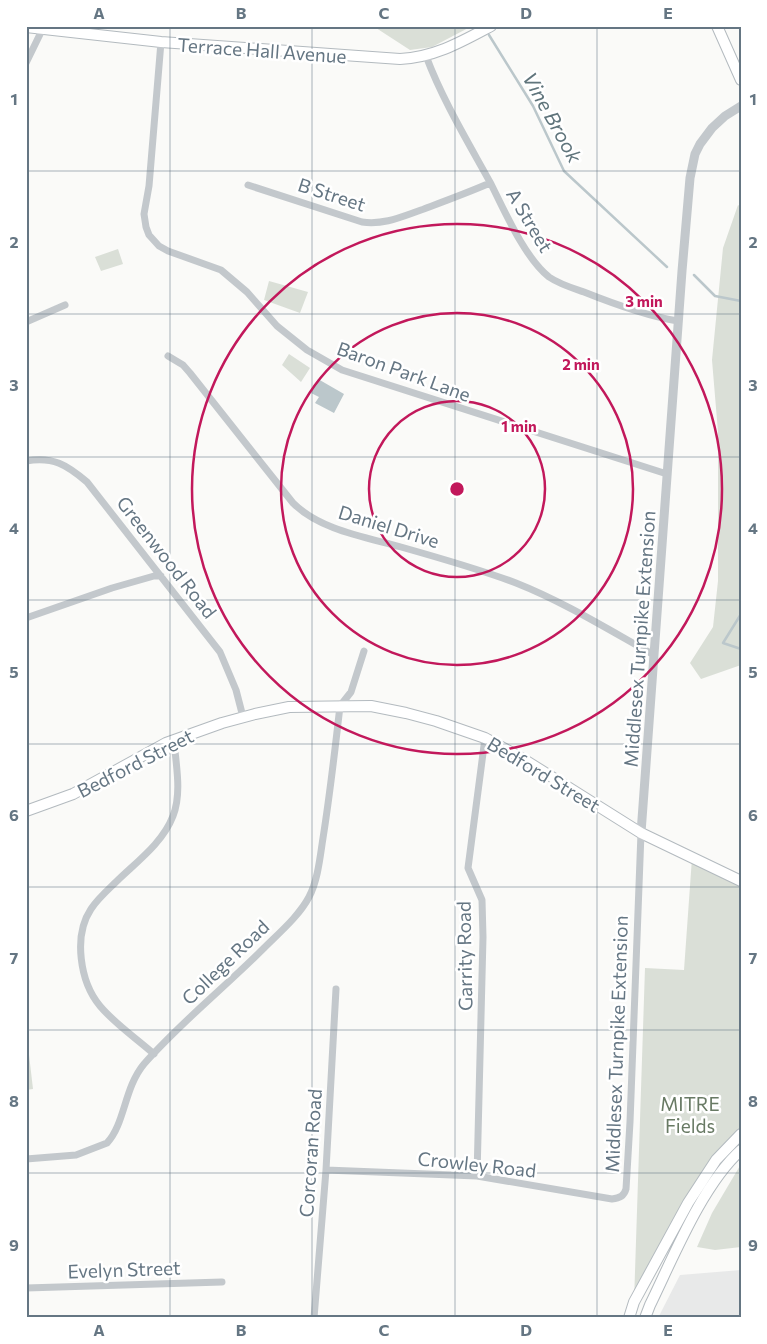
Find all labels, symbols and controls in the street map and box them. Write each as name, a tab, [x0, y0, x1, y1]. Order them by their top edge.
text: A	[93, 3, 105, 22]
text: B	[236, 3, 247, 22]
text: C	[379, 3, 390, 22]
text: D	[520, 3, 532, 22]
text: E	[663, 3, 673, 22]
street label: Terrace Hall Avenue	[177, 33, 347, 67]
water label: Vine Brook	[518, 67, 588, 168]
text: 1	[10, 89, 18, 108]
text: 1	[749, 89, 757, 108]
street label: B Street	[295, 172, 369, 216]
street label: A Street	[502, 184, 558, 256]
text: 2	[9, 232, 19, 251]
text: 2	[748, 232, 758, 251]
text: 3 min	[625, 292, 663, 310]
street label: Baron Park Lane	[334, 336, 474, 406]
text: 2 min	[562, 355, 600, 373]
text: 3	[9, 375, 19, 394]
text: 3	[748, 375, 758, 394]
text: 1 min	[501, 417, 537, 435]
centre of rings	[448, 480, 466, 498]
street label: Greenwood Road	[112, 491, 222, 623]
street label: Daniel Drive	[336, 500, 442, 552]
street label: Middlesex Turnpike Extension	[619, 510, 659, 768]
text: 4	[9, 518, 19, 537]
text: 4	[748, 518, 758, 537]
text: 5	[9, 662, 19, 681]
text: 5	[748, 662, 758, 681]
street label: Bedford Street	[73, 724, 197, 802]
street label: Bedford Street	[484, 731, 605, 817]
text: 6	[9, 805, 19, 824]
text: 6	[748, 805, 758, 824]
street label: Garrity Road	[452, 901, 476, 1011]
street label: College Road	[177, 915, 273, 1009]
street label: Middlesex Turnpike Extension	[600, 915, 632, 1173]
text: 7	[10, 948, 19, 967]
text: 7	[749, 948, 758, 967]
street label: Corcoran Road	[294, 1088, 326, 1218]
text: 8	[9, 1091, 19, 1110]
text: 8	[748, 1091, 758, 1110]
park label: MITRE Fields	[660, 1092, 720, 1137]
street label: Crowley Road	[417, 1146, 537, 1182]
text: 9	[9, 1235, 19, 1254]
text: 9	[748, 1235, 758, 1254]
street label: Evelyn Street	[67, 1256, 181, 1282]
text: A	[93, 1320, 105, 1339]
text: B	[236, 1320, 247, 1339]
text: C	[379, 1320, 390, 1339]
text: D	[520, 1320, 532, 1339]
text: E	[663, 1320, 673, 1339]

